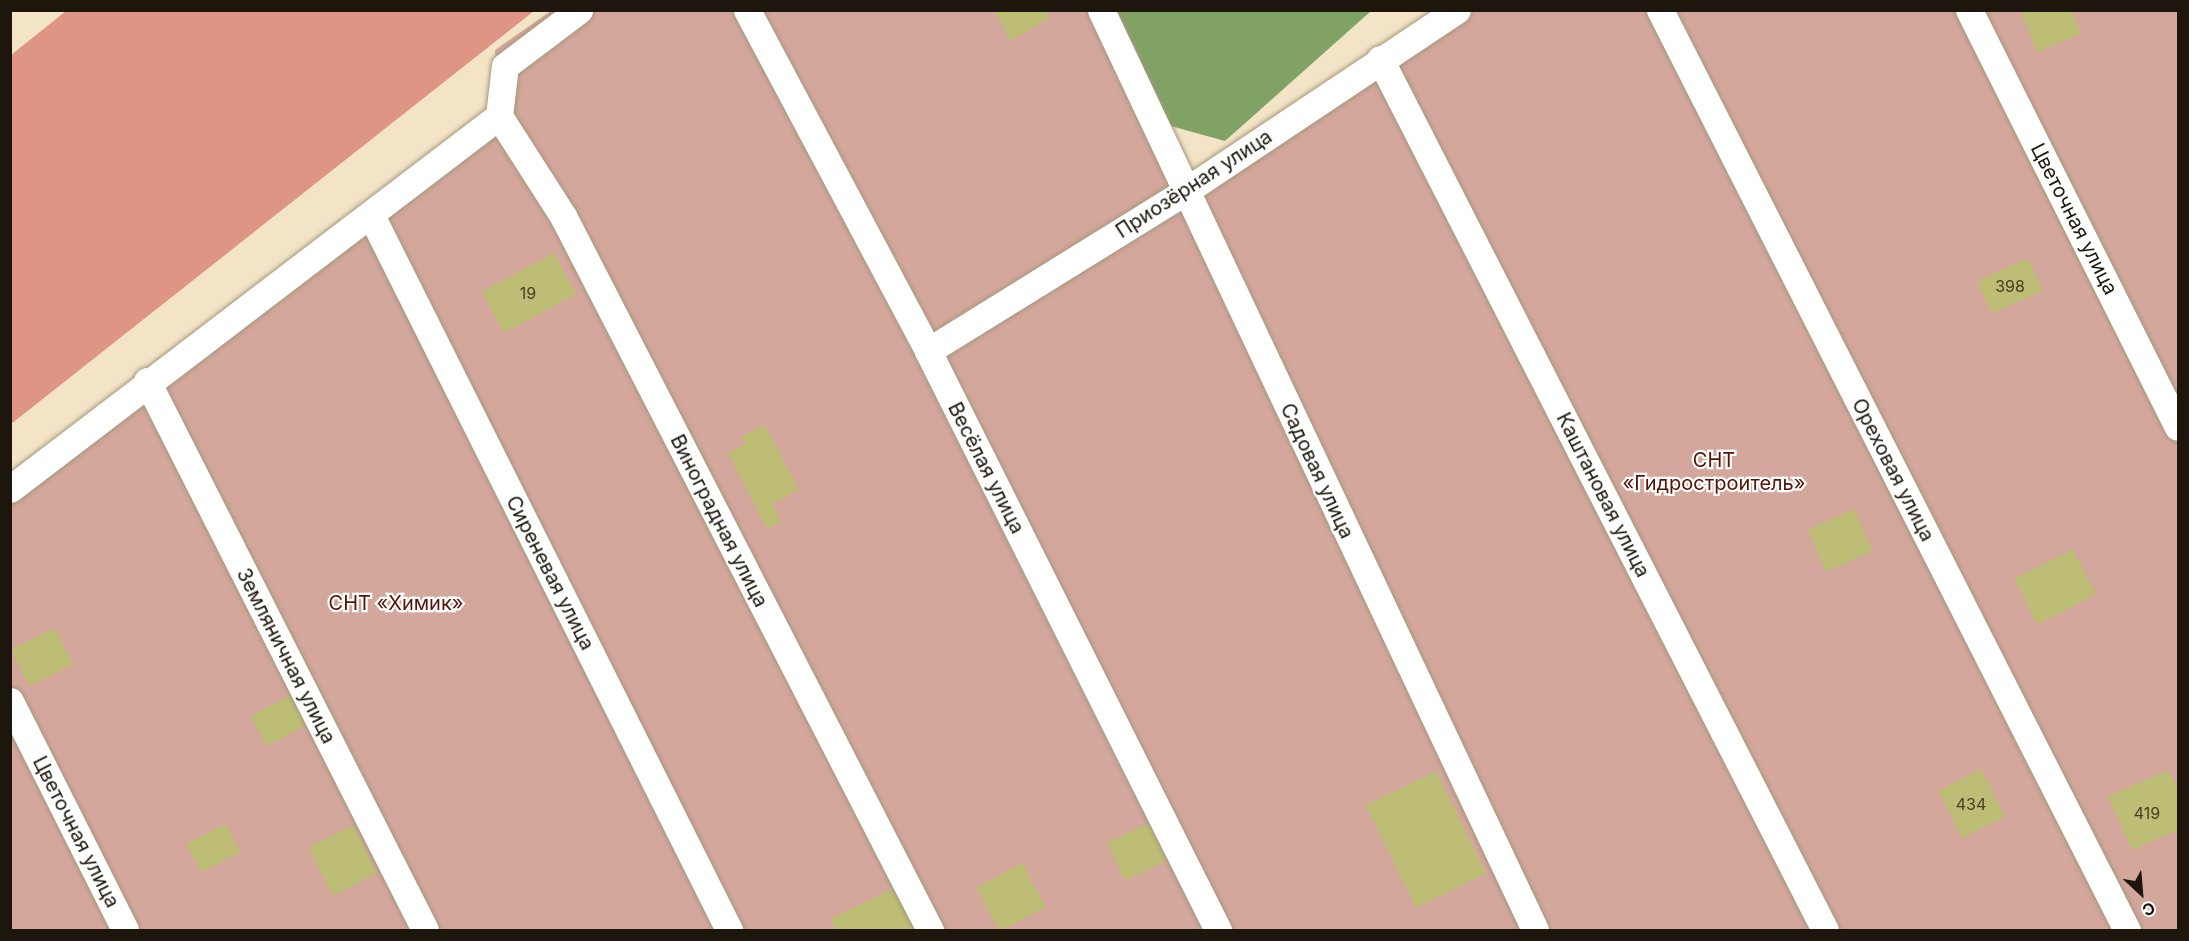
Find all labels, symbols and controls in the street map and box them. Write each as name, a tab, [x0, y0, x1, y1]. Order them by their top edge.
street label: Приозёрная улица	[1111, 125, 1277, 243]
street label: Цветочная улица	[2025, 139, 2123, 299]
house number: 398	[1995, 276, 2025, 296]
house number: 19	[520, 283, 536, 303]
street label: Ореховая улица	[1847, 394, 1939, 546]
street label: Весёлая улица	[943, 398, 1029, 538]
street label: Садовая улица	[1275, 400, 1359, 542]
street label: Каштановая улица	[1551, 409, 1655, 581]
street label: Виноградная улица	[665, 431, 773, 611]
park label: СНТ «Гидростроитель»	[1623, 448, 1805, 495]
street label: Сиреневая улица	[501, 492, 599, 654]
street label: Земляничная улица	[231, 564, 341, 748]
park label: СНТ «Химик»	[329, 591, 463, 615]
street label: Цветочная улица	[27, 752, 125, 912]
house number: 434	[1956, 794, 1986, 814]
house number: 419	[2134, 803, 2160, 823]
north arrow	[2111, 863, 2171, 923]
text: С	[2139, 898, 2159, 921]

